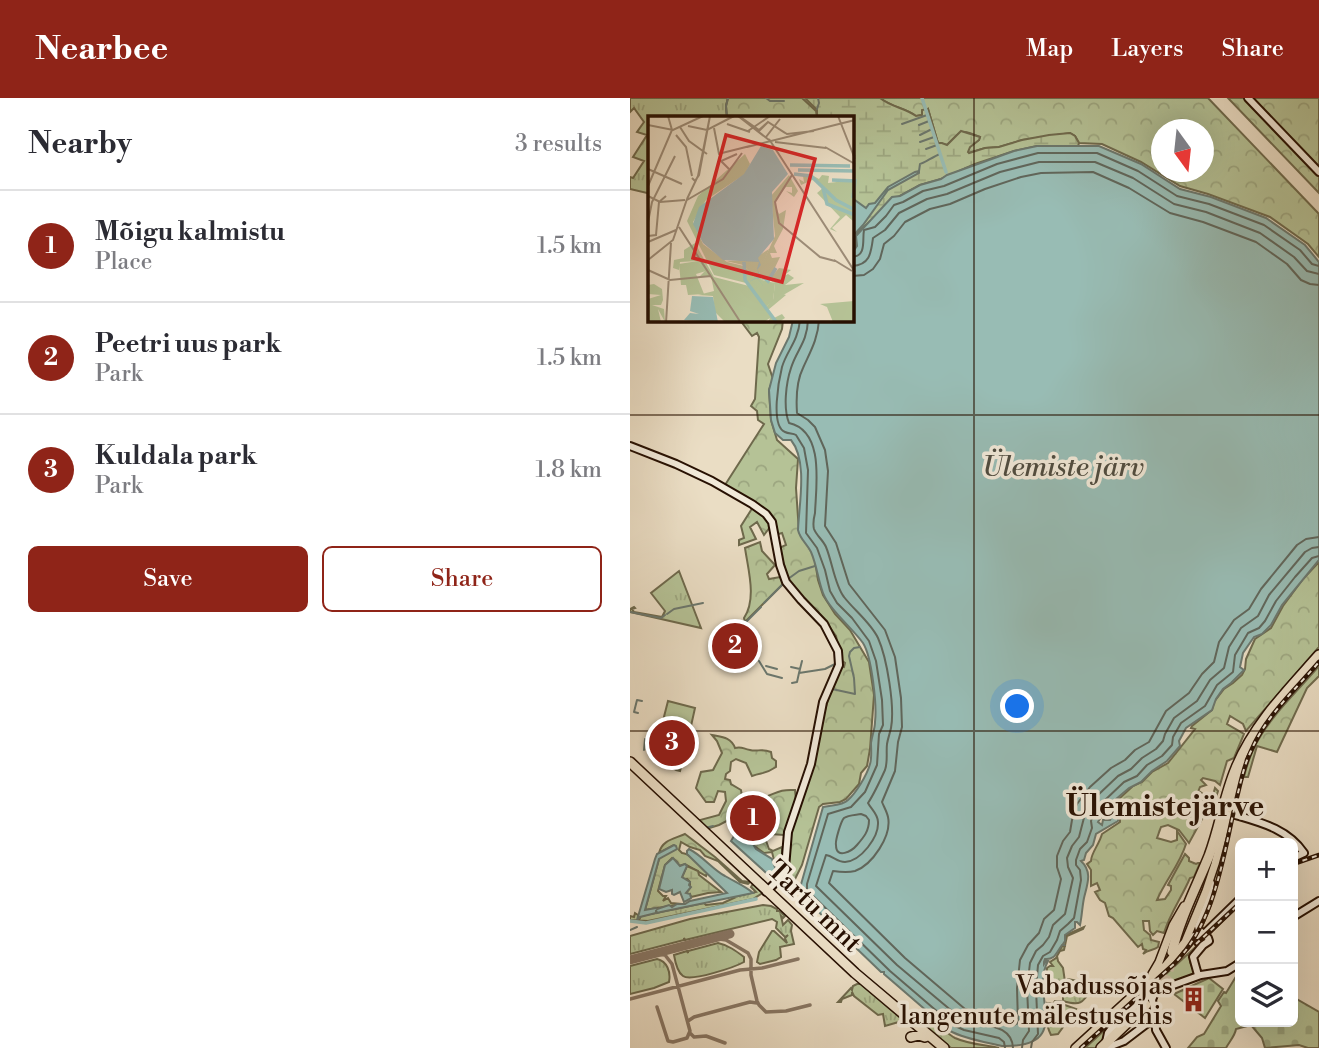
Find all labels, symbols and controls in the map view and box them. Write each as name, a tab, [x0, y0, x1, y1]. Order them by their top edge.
text: Nearbee	[35, 29, 168, 70]
text: Map	[1026, 34, 1073, 64]
text: Layers	[1111, 34, 1183, 64]
text: Share	[1221, 34, 1284, 64]
inset map	[648, 116, 854, 322]
north arrow	[1151, 119, 1214, 182]
text: Nearby	[28, 125, 132, 163]
text: 3 results	[515, 130, 602, 158]
text: Mõigu kalmistu	[95, 216, 285, 248]
text: 1	[45, 232, 57, 260]
text: 1.5 km	[537, 232, 602, 260]
text: Place	[95, 248, 152, 276]
text: Peetri uus park	[95, 328, 281, 360]
text: 2	[44, 344, 58, 372]
text: 1.5 km	[537, 344, 602, 372]
text: Park	[95, 360, 143, 388]
text: Kuldala park	[95, 440, 257, 472]
water label: Ülemiste järv	[982, 448, 1144, 485]
text: 3	[44, 456, 58, 484]
text: 1.8 km	[536, 456, 602, 484]
text: Park	[95, 472, 143, 500]
button: Save	[28, 546, 308, 612]
button: Share	[322, 546, 602, 612]
pin: 2	[712, 620, 758, 672]
your location	[1000, 689, 1034, 723]
pin: 3	[649, 717, 695, 769]
district label: Ülemistejärve	[1066, 786, 1264, 826]
pin: 1	[730, 792, 776, 844]
map controls	[1235, 838, 1298, 1027]
button: +	[1235, 838, 1298, 901]
street label: Tartu mnt	[760, 854, 868, 959]
button: −	[1235, 901, 1298, 964]
button: layers	[1235, 964, 1298, 1027]
place label: Vabadussõjas langenute mälestusehis	[900, 970, 1173, 1032]
building icon: Vabadussõjas langenute mälestusehis	[1179, 986, 1207, 1014]

